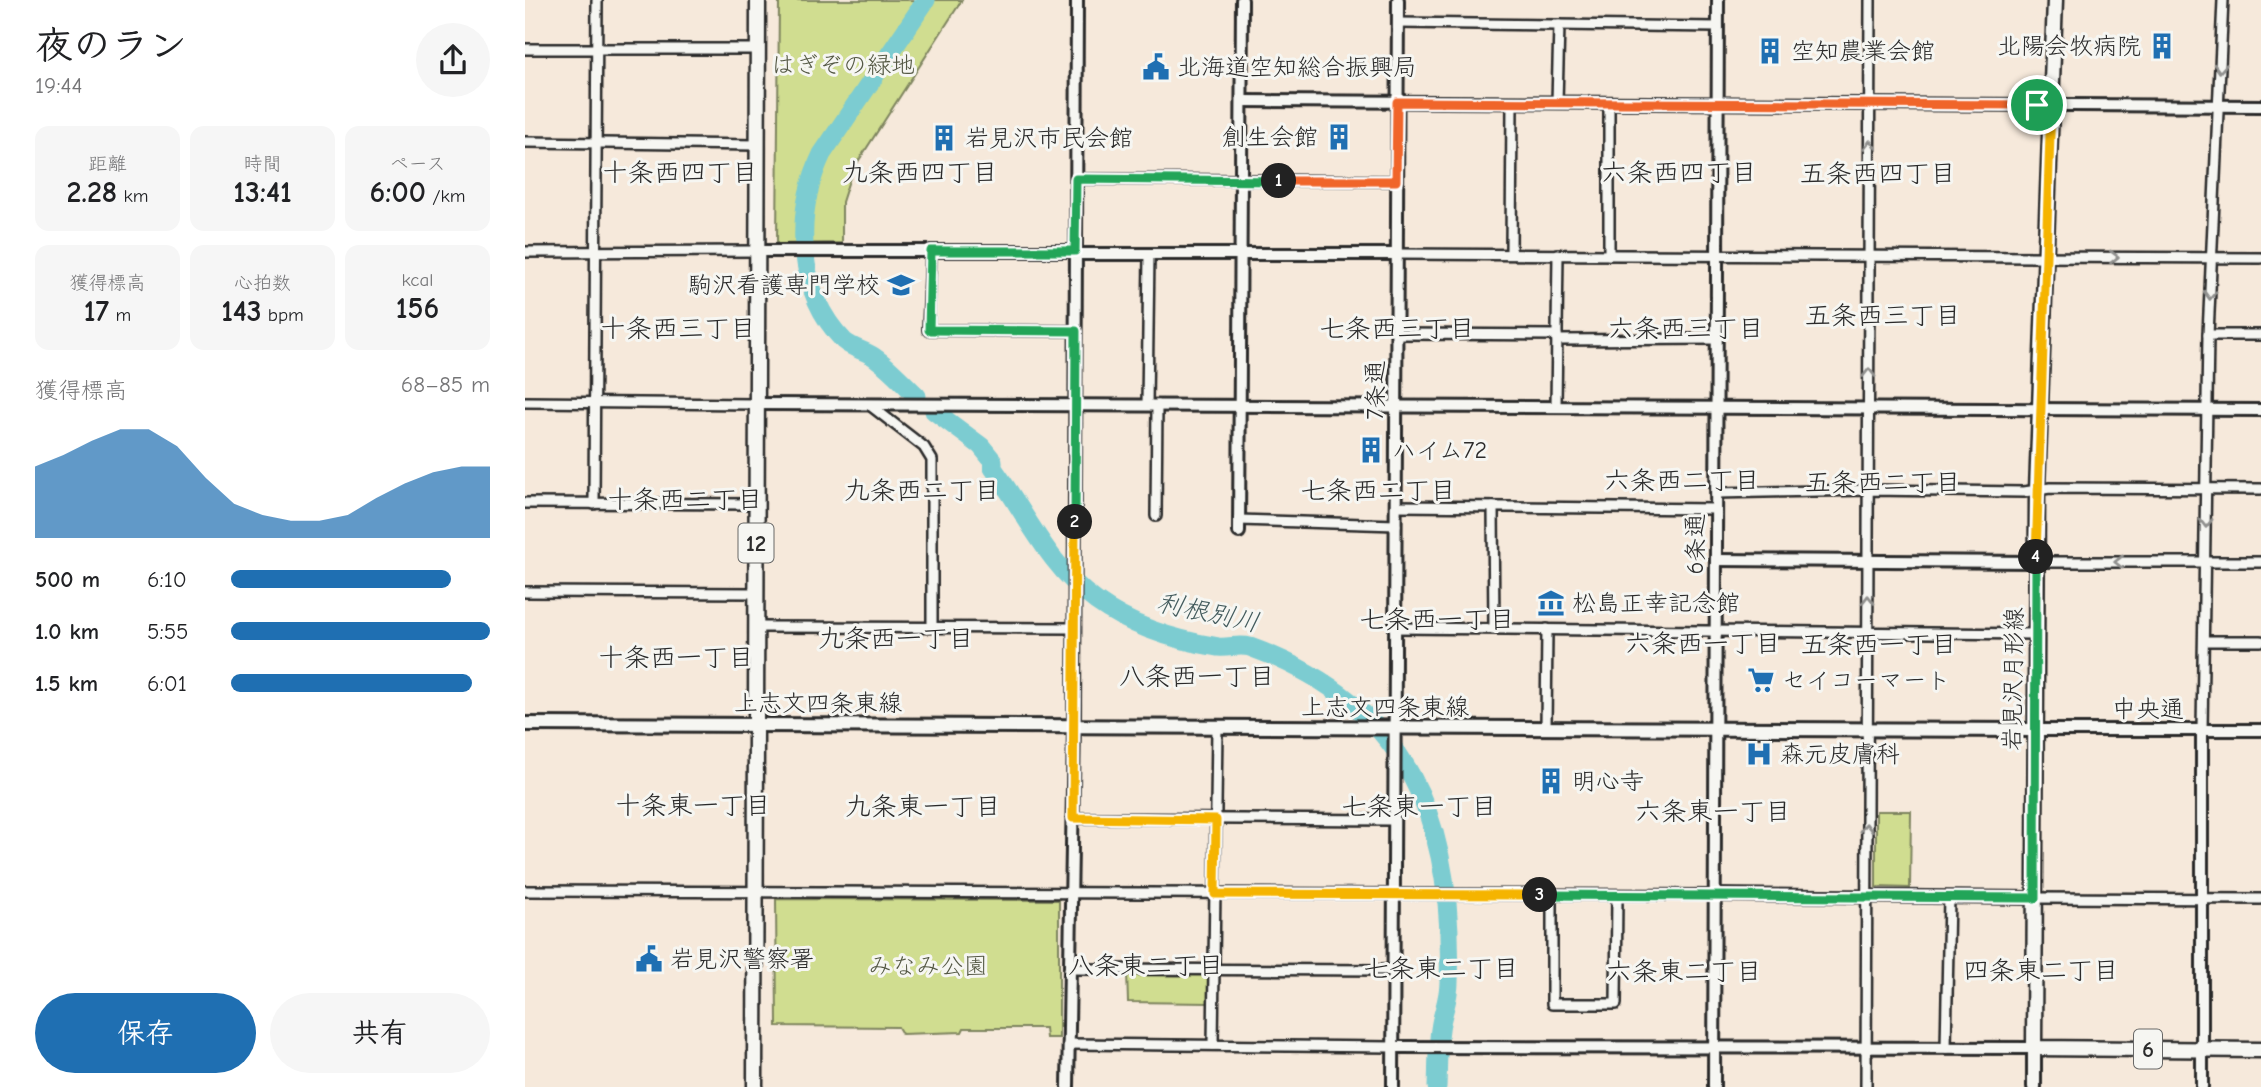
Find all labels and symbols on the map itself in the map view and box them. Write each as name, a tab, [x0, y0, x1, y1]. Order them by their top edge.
building icon: 北陽会牧病院	[2147, 31, 2177, 61]
place label: 北陽会牧病院	[1997, 32, 2141, 60]
building icon: 空知農業会館	[1755, 36, 1785, 66]
place label: 空知農業会館	[1791, 37, 1935, 65]
park label: はぎぞの緑地	[771, 51, 915, 79]
public building icon: 北海道空知総合振興局	[1141, 52, 1171, 82]
place label: 北海道空知総合振興局	[1177, 53, 1417, 81]
one-way arrow	[2212, 63, 2227, 74]
pin	[2007, 75, 2067, 135]
building icon: 創生会館	[1324, 122, 1354, 152]
building icon: 岩見沢市民会館	[929, 123, 959, 153]
place label: 創生会館	[1222, 123, 1318, 151]
place label: 岩見沢市民会館	[965, 124, 1133, 152]
one-way arrow	[1862, 140, 1878, 150]
district label: 十条西四丁目	[602, 158, 758, 188]
district label: 九条西四丁目	[842, 158, 998, 188]
district label: 六条西四丁目	[1601, 158, 1757, 188]
district label: 五条西四丁目	[1800, 159, 1956, 189]
pin: 1	[1261, 164, 1297, 198]
one-way arrow	[2109, 249, 2120, 265]
school or university icon: 駒沢看護専門学校	[886, 270, 916, 300]
place label: 駒沢看護専門学校	[688, 271, 880, 299]
one-way arrow	[2202, 290, 2217, 301]
district label: 五条西三丁目	[1805, 301, 1961, 331]
district label: 十条西三丁目	[600, 314, 756, 344]
district label: 七条西三丁目	[1319, 314, 1475, 344]
district label: 六条西三丁目	[1608, 314, 1764, 344]
street label: 7条通	[1361, 360, 1389, 420]
one-way arrow	[1861, 367, 1877, 378]
building icon: ハイム72	[1356, 435, 1386, 465]
place label: ハイム72	[1392, 436, 1487, 464]
district label: 六条西二丁目	[1604, 466, 1760, 496]
district label: 五条西二丁目	[1805, 468, 1961, 498]
district label: 九条西二丁目	[844, 476, 1000, 506]
district label: 七条西二丁目	[1300, 476, 1456, 506]
district label: 十条西二丁目	[607, 485, 763, 515]
pin: 2	[1057, 504, 1093, 540]
street label: 6条通	[1681, 513, 1709, 575]
one-way arrow	[2198, 518, 2214, 529]
road number: 12	[739, 524, 773, 562]
pin: 4	[2019, 540, 2053, 574]
one-way arrow	[2114, 554, 2124, 570]
water label: 利根別川	[1154, 588, 1262, 638]
museum icon: 松島正幸記念館	[1536, 588, 1566, 618]
place label: 松島正幸記念館	[1572, 589, 1740, 617]
one-way arrow	[1860, 594, 1876, 605]
district label: 七条西一丁目	[1359, 605, 1515, 635]
street label: 岩見沢月形線	[1998, 607, 2028, 751]
district label: 九条西一丁目	[818, 624, 974, 654]
district label: 六条西一丁目	[1625, 629, 1781, 659]
district label: 五条西一丁目	[1801, 630, 1957, 660]
district label: 十条西一丁目	[598, 643, 754, 673]
district label: 八条西一丁目	[1119, 662, 1275, 692]
supermarket icon: セイコーマート	[1746, 665, 1776, 695]
place label: セイコーマート	[1782, 666, 1950, 694]
street label: 上志文四条東線	[734, 689, 902, 717]
street label: 上志文四条東線	[1301, 693, 1469, 721]
street label: 中央通	[2112, 695, 2184, 723]
hospital icon: 森元皮膚科	[1744, 739, 1774, 769]
place label: 森元皮膚科	[1780, 740, 1900, 768]
building icon: 明心寺	[1536, 766, 1566, 796]
place label: 明心寺	[1572, 767, 1644, 795]
district label: 十条東一丁目	[615, 791, 771, 821]
district label: 九条東一丁目	[845, 792, 1001, 822]
district label: 七条東一丁目	[1341, 792, 1497, 822]
district label: 六条東一丁目	[1635, 797, 1791, 827]
one-way arrow	[1858, 822, 1874, 832]
pin: 3	[1523, 878, 1557, 912]
public building icon: 岩見沢警察署	[634, 944, 664, 974]
place label: 岩見沢警察署	[670, 945, 814, 973]
district label: 八条東二丁目	[1068, 951, 1224, 981]
park label: みなみ公園	[868, 952, 988, 980]
district label: 七条東二丁目	[1363, 954, 1519, 984]
district label: 四条東二丁目	[1963, 956, 2119, 986]
district label: 六条東二丁目	[1606, 957, 1762, 987]
road number: 6	[2134, 1030, 2162, 1068]

